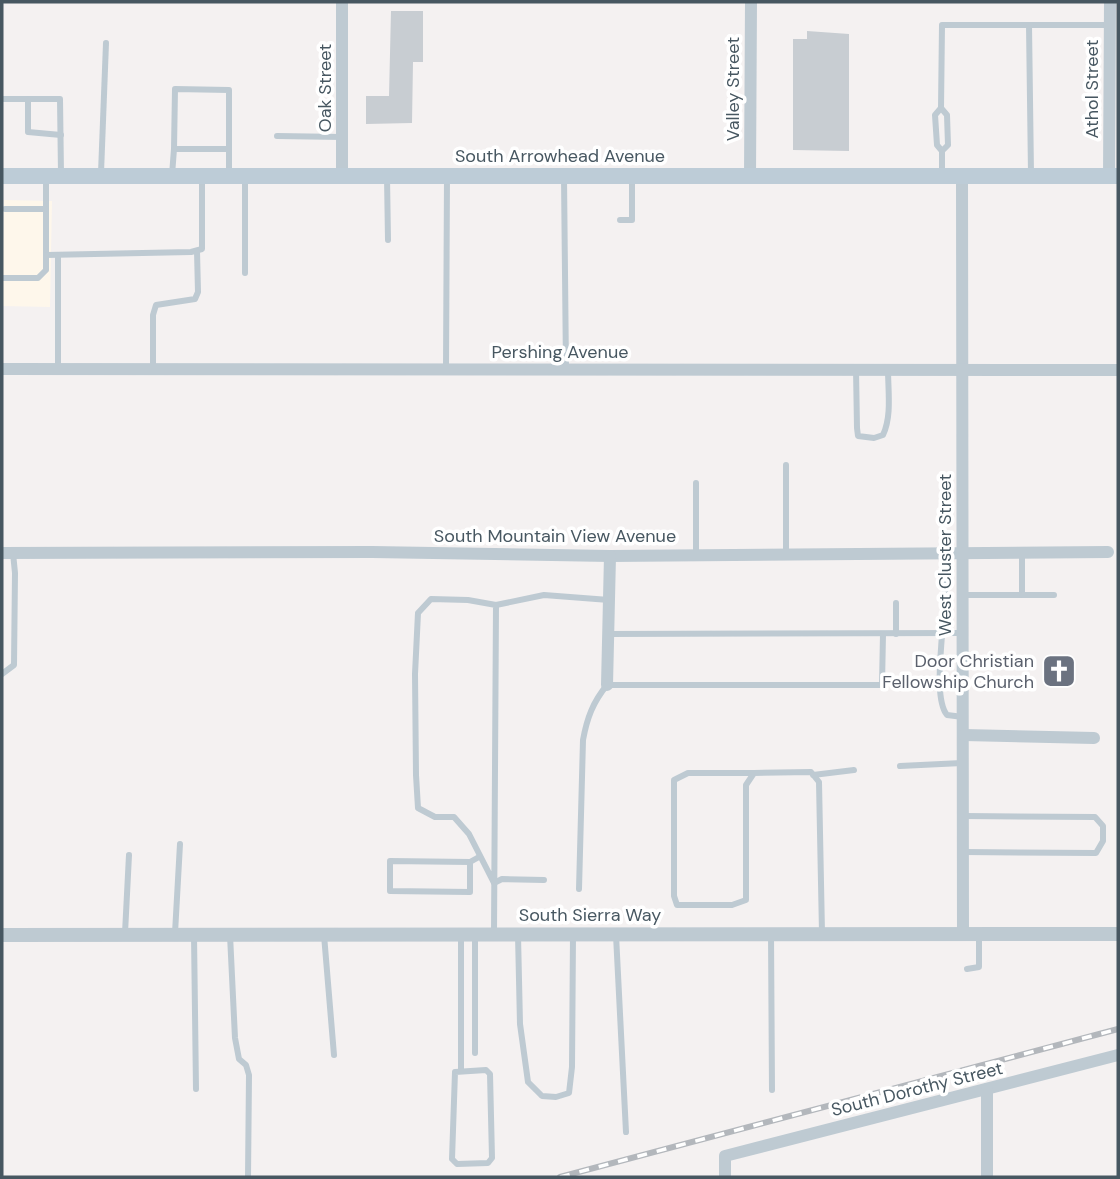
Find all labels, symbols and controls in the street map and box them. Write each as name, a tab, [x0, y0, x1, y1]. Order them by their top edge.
street label: Valley Street	[721, 37, 745, 141]
street label: Athol Street	[1080, 39, 1104, 139]
street label: Oak Street	[313, 44, 337, 132]
street label: South Arrowhead Avenue	[455, 144, 665, 168]
street label: Pershing Avenue	[492, 340, 628, 364]
street label: West Cluster Street	[933, 474, 957, 636]
street label: South Mountain View Avenue	[434, 524, 676, 548]
place label: Door Christian Fellowship Church	[882, 649, 1034, 694]
church icon: Door Christian Fellowship Church	[1040, 652, 1078, 690]
street label: South Sierra Way	[519, 903, 661, 927]
street label: South Dorothy Street	[829, 1056, 1005, 1122]

